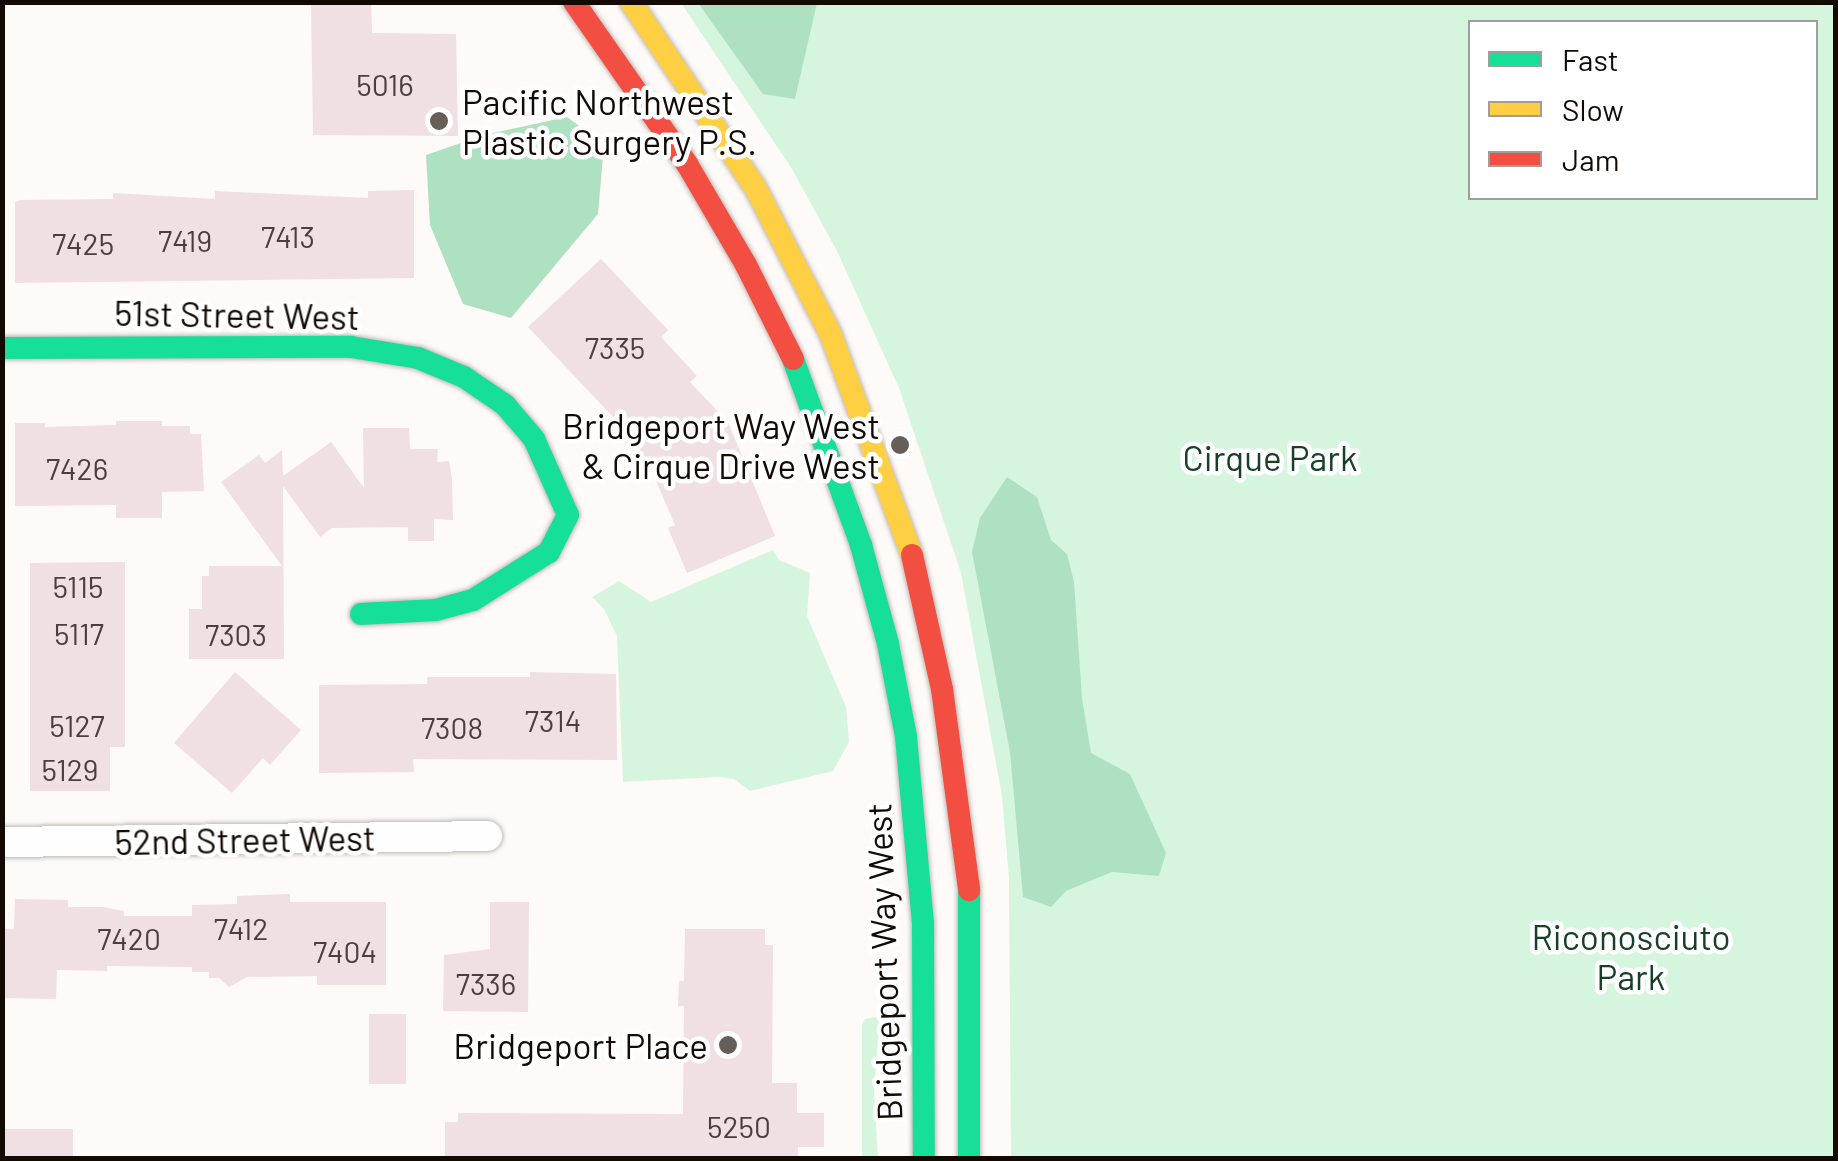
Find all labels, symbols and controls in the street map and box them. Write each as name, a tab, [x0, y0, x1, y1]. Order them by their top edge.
legend	[1468, 20, 1818, 200]
text: Fast	[1562, 41, 1619, 77]
house number: 5016	[356, 66, 414, 102]
place label: Pacific Northwest Plastic Surgery P.S.	[462, 80, 757, 162]
text: Slow	[1562, 91, 1624, 127]
marker: Pacific Northwest Plastic Surgery P.S.	[426, 108, 452, 134]
text: Jam	[1562, 141, 1619, 177]
house number: 7413	[261, 218, 315, 254]
house number: 7419	[158, 222, 212, 258]
house number: 7425	[52, 225, 114, 261]
street label: 51st Street West	[114, 291, 360, 337]
house number: 7335	[585, 329, 645, 365]
place label: Bridgeport Way West & Cirque Drive West	[562, 404, 880, 486]
marker: Bridgeport Way West & Cirque Drive West	[889, 434, 911, 456]
park label: Cirque Park	[1183, 436, 1357, 478]
house number: 7426	[46, 450, 108, 486]
house number: 5115	[52, 568, 104, 604]
house number: 5117	[54, 615, 104, 651]
house number: 7303	[205, 616, 267, 652]
house number: 7314	[525, 702, 581, 738]
house number: 5127	[49, 707, 105, 743]
house number: 7308	[421, 709, 483, 745]
house number: 5129	[42, 751, 98, 787]
street label: Bridgeport Way West	[856, 802, 910, 1122]
street label: 52nd Street West	[114, 816, 376, 862]
house number: 7412	[214, 910, 268, 946]
park label: Riconosciuto Park	[1531, 915, 1731, 997]
house number: 7420	[97, 920, 161, 956]
house number: 7404	[313, 933, 377, 969]
house number: 7336	[456, 965, 516, 1001]
place label: Bridgeport Place	[453, 1024, 708, 1066]
marker: Bridgeport Place	[717, 1034, 739, 1056]
house number: 5250	[707, 1108, 771, 1144]

